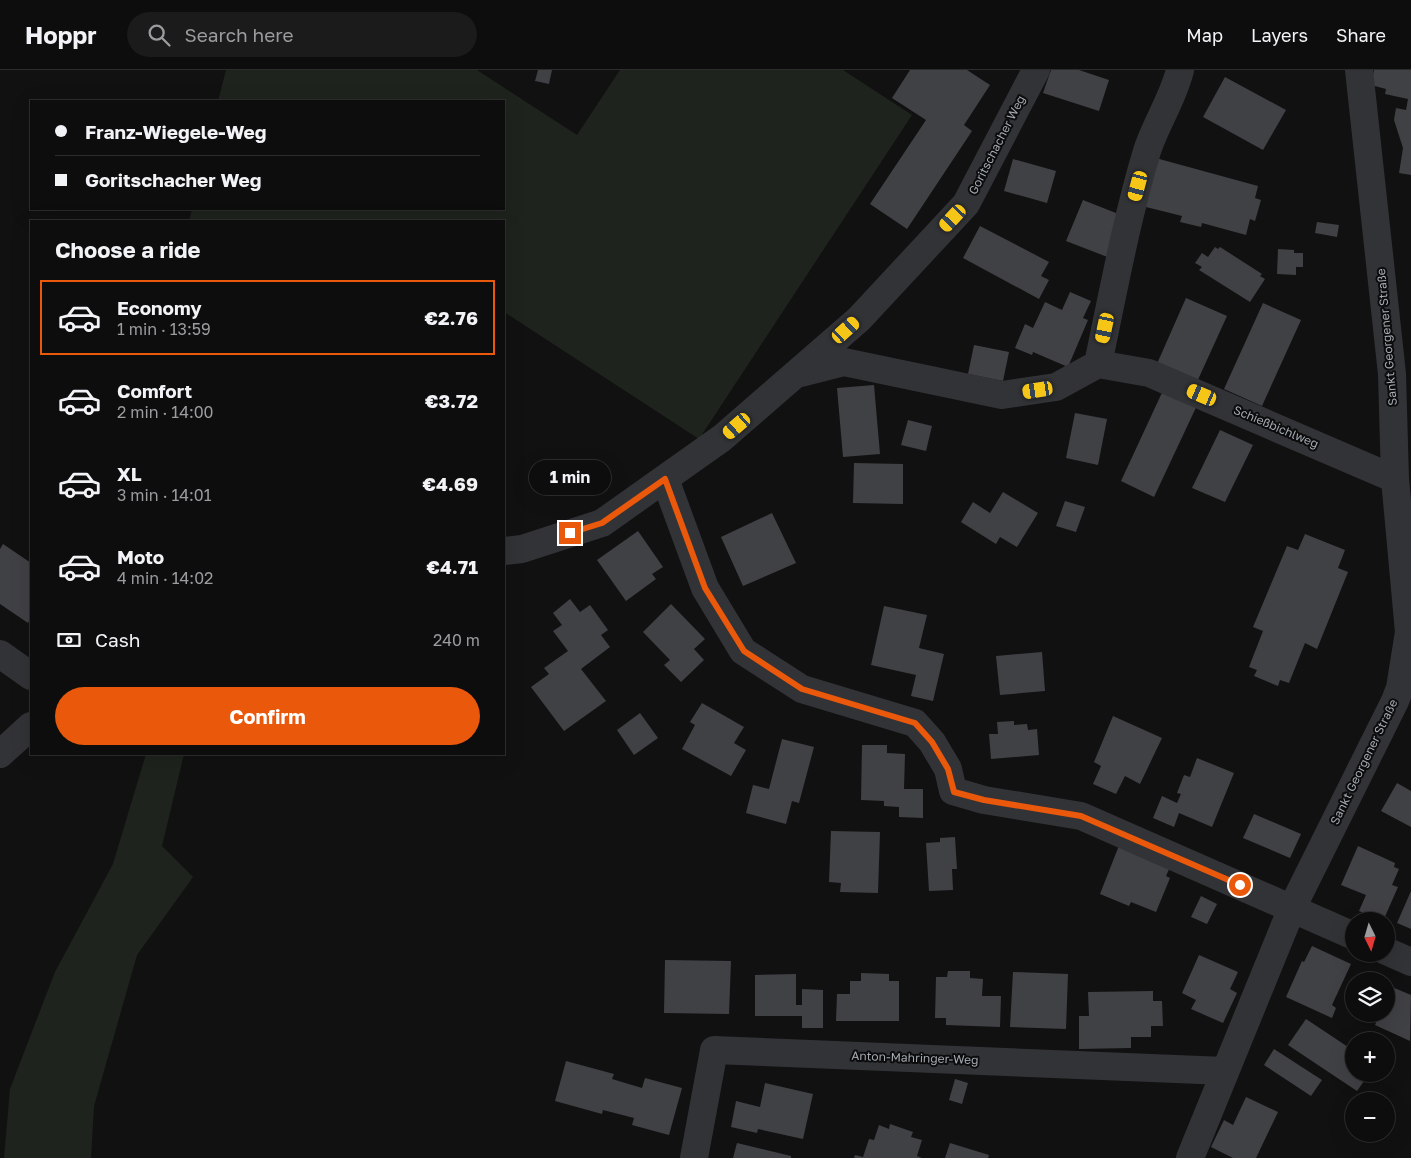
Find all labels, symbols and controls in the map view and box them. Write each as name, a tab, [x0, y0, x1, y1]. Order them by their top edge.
search box	[127, 12, 477, 57]
text: Hoppr	[25, 20, 97, 49]
icon: search	[145, 21, 173, 49]
text: Search here	[185, 23, 293, 46]
text: Map	[1186, 24, 1223, 46]
text: Layers	[1251, 24, 1308, 46]
text: Share	[1336, 24, 1386, 46]
street label: Goritschacher Weg	[965, 93, 1028, 197]
text: Franz-Wiegele-Weg	[85, 120, 267, 143]
text: Goritschacher Weg	[85, 168, 261, 191]
car	[1126, 170, 1149, 202]
car	[937, 202, 968, 234]
text: Choose a ride	[55, 236, 201, 263]
street label: Sankt Georgener Straße	[1373, 268, 1400, 406]
icon: car	[57, 295, 102, 340]
text: Economy	[117, 296, 202, 319]
text: €2.76	[425, 306, 478, 329]
car	[1094, 312, 1115, 344]
car	[829, 314, 862, 346]
text: 1 min · 13:59	[117, 319, 211, 339]
icon: car	[57, 378, 102, 423]
text: Comfort	[117, 379, 192, 402]
car	[1022, 380, 1053, 400]
car	[1185, 382, 1218, 408]
text: €3.72	[425, 389, 478, 412]
text: 2 min · 14:00	[117, 402, 214, 422]
street label: Schießbichlweg	[1231, 402, 1321, 451]
car	[720, 410, 753, 442]
callout: 1 min	[529, 460, 611, 496]
icon: car	[57, 461, 102, 506]
text: XL	[117, 462, 142, 485]
text: 1 min	[550, 467, 590, 487]
text: €4.69	[423, 472, 478, 495]
text: 3 min · 14:01	[117, 485, 211, 505]
route end	[559, 522, 581, 544]
icon: car	[57, 544, 102, 589]
text: Moto	[117, 545, 164, 568]
text: €4.71	[427, 555, 478, 578]
text: 4 min · 14:02	[117, 568, 213, 588]
icon: cash	[55, 626, 83, 654]
text: Cash	[95, 628, 140, 651]
text: 240 m	[433, 630, 480, 650]
button: Confirm	[55, 687, 480, 745]
street label: Sankt Georgener Straße	[1327, 697, 1400, 827]
route start	[1229, 874, 1251, 896]
north arrow	[1345, 912, 1395, 962]
map controls	[1345, 912, 1395, 1142]
button: layers	[1345, 972, 1395, 1022]
button: +	[1345, 1032, 1395, 1082]
street label: Anton-Mahringer-Weg	[851, 1048, 979, 1067]
button: −	[1345, 1092, 1395, 1142]

